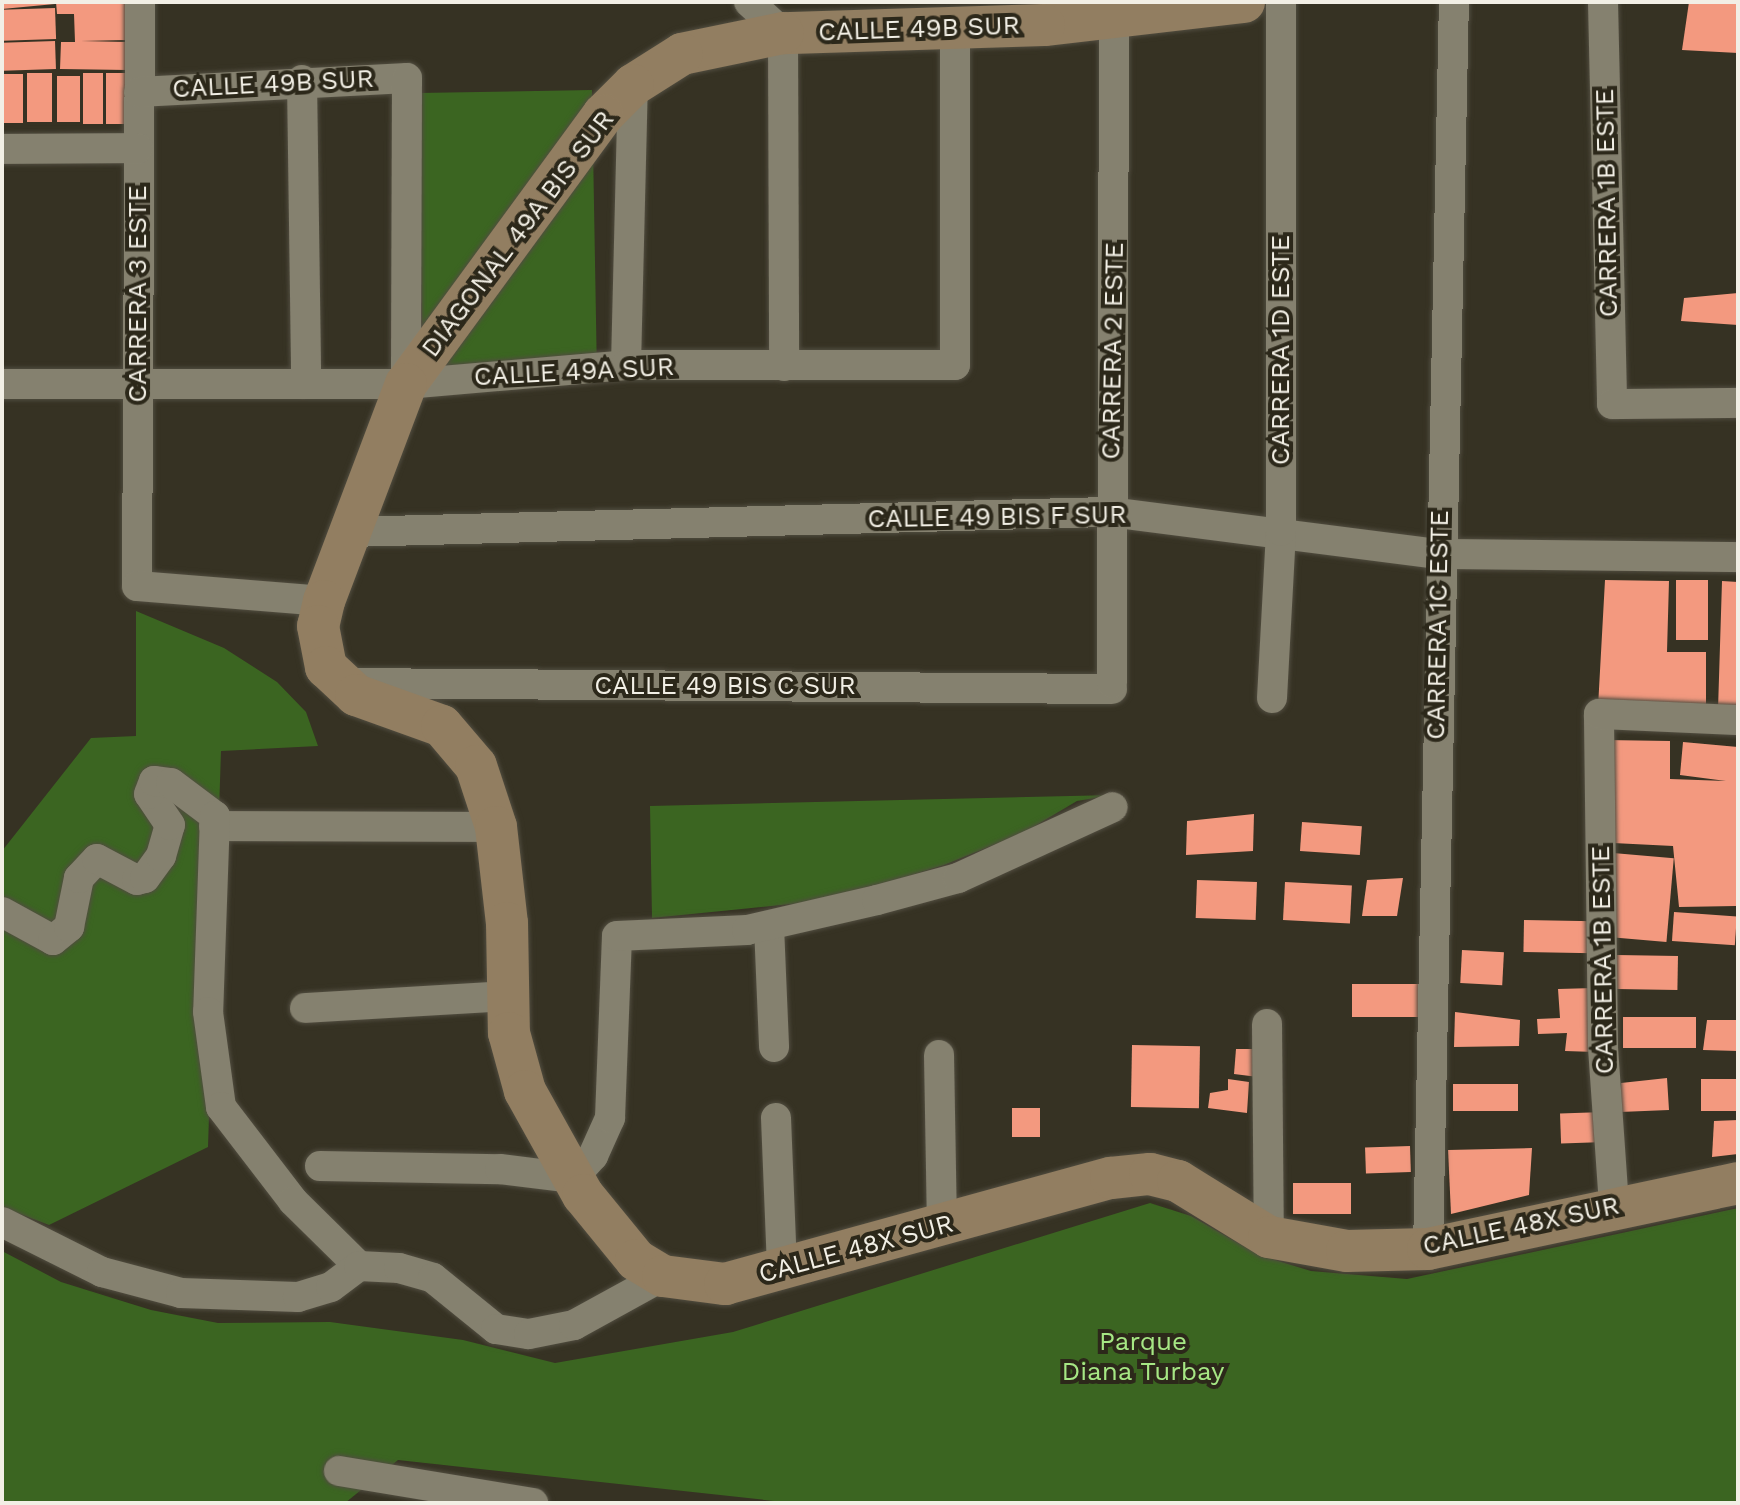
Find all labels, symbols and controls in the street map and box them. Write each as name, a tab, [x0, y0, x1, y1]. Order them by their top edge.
street label: CALLE 49B SUR	[818, 10, 1020, 48]
street label: CALLE 49B SUR	[171, 63, 375, 105]
street label: CARRERA 1B ESTE	[1589, 88, 1625, 318]
street label: DIAGONAL 49A BIS SUR	[415, 104, 621, 364]
street label: CARRERA 3 ESTE	[122, 185, 154, 403]
street label: CARRERA 1D ESTE	[1265, 234, 1297, 466]
street label: CARRERA 2 ESTE	[1095, 242, 1131, 460]
street label: CALLE 49A SUR	[473, 351, 675, 393]
street label: CALLE 49 BIS F SUR	[867, 499, 1127, 535]
street label: CARRERA 1C ESTE	[1420, 509, 1456, 741]
street label: CALLE 49 BIS C SUR	[594, 670, 856, 702]
street label: CARRERA 1B ESTE	[1585, 845, 1621, 1075]
street label: CALLE 48X SUR	[1420, 1190, 1622, 1262]
street label: CALLE 48X SUR	[755, 1208, 957, 1290]
park label: Parque Diana Turbay	[1061, 1326, 1225, 1388]

